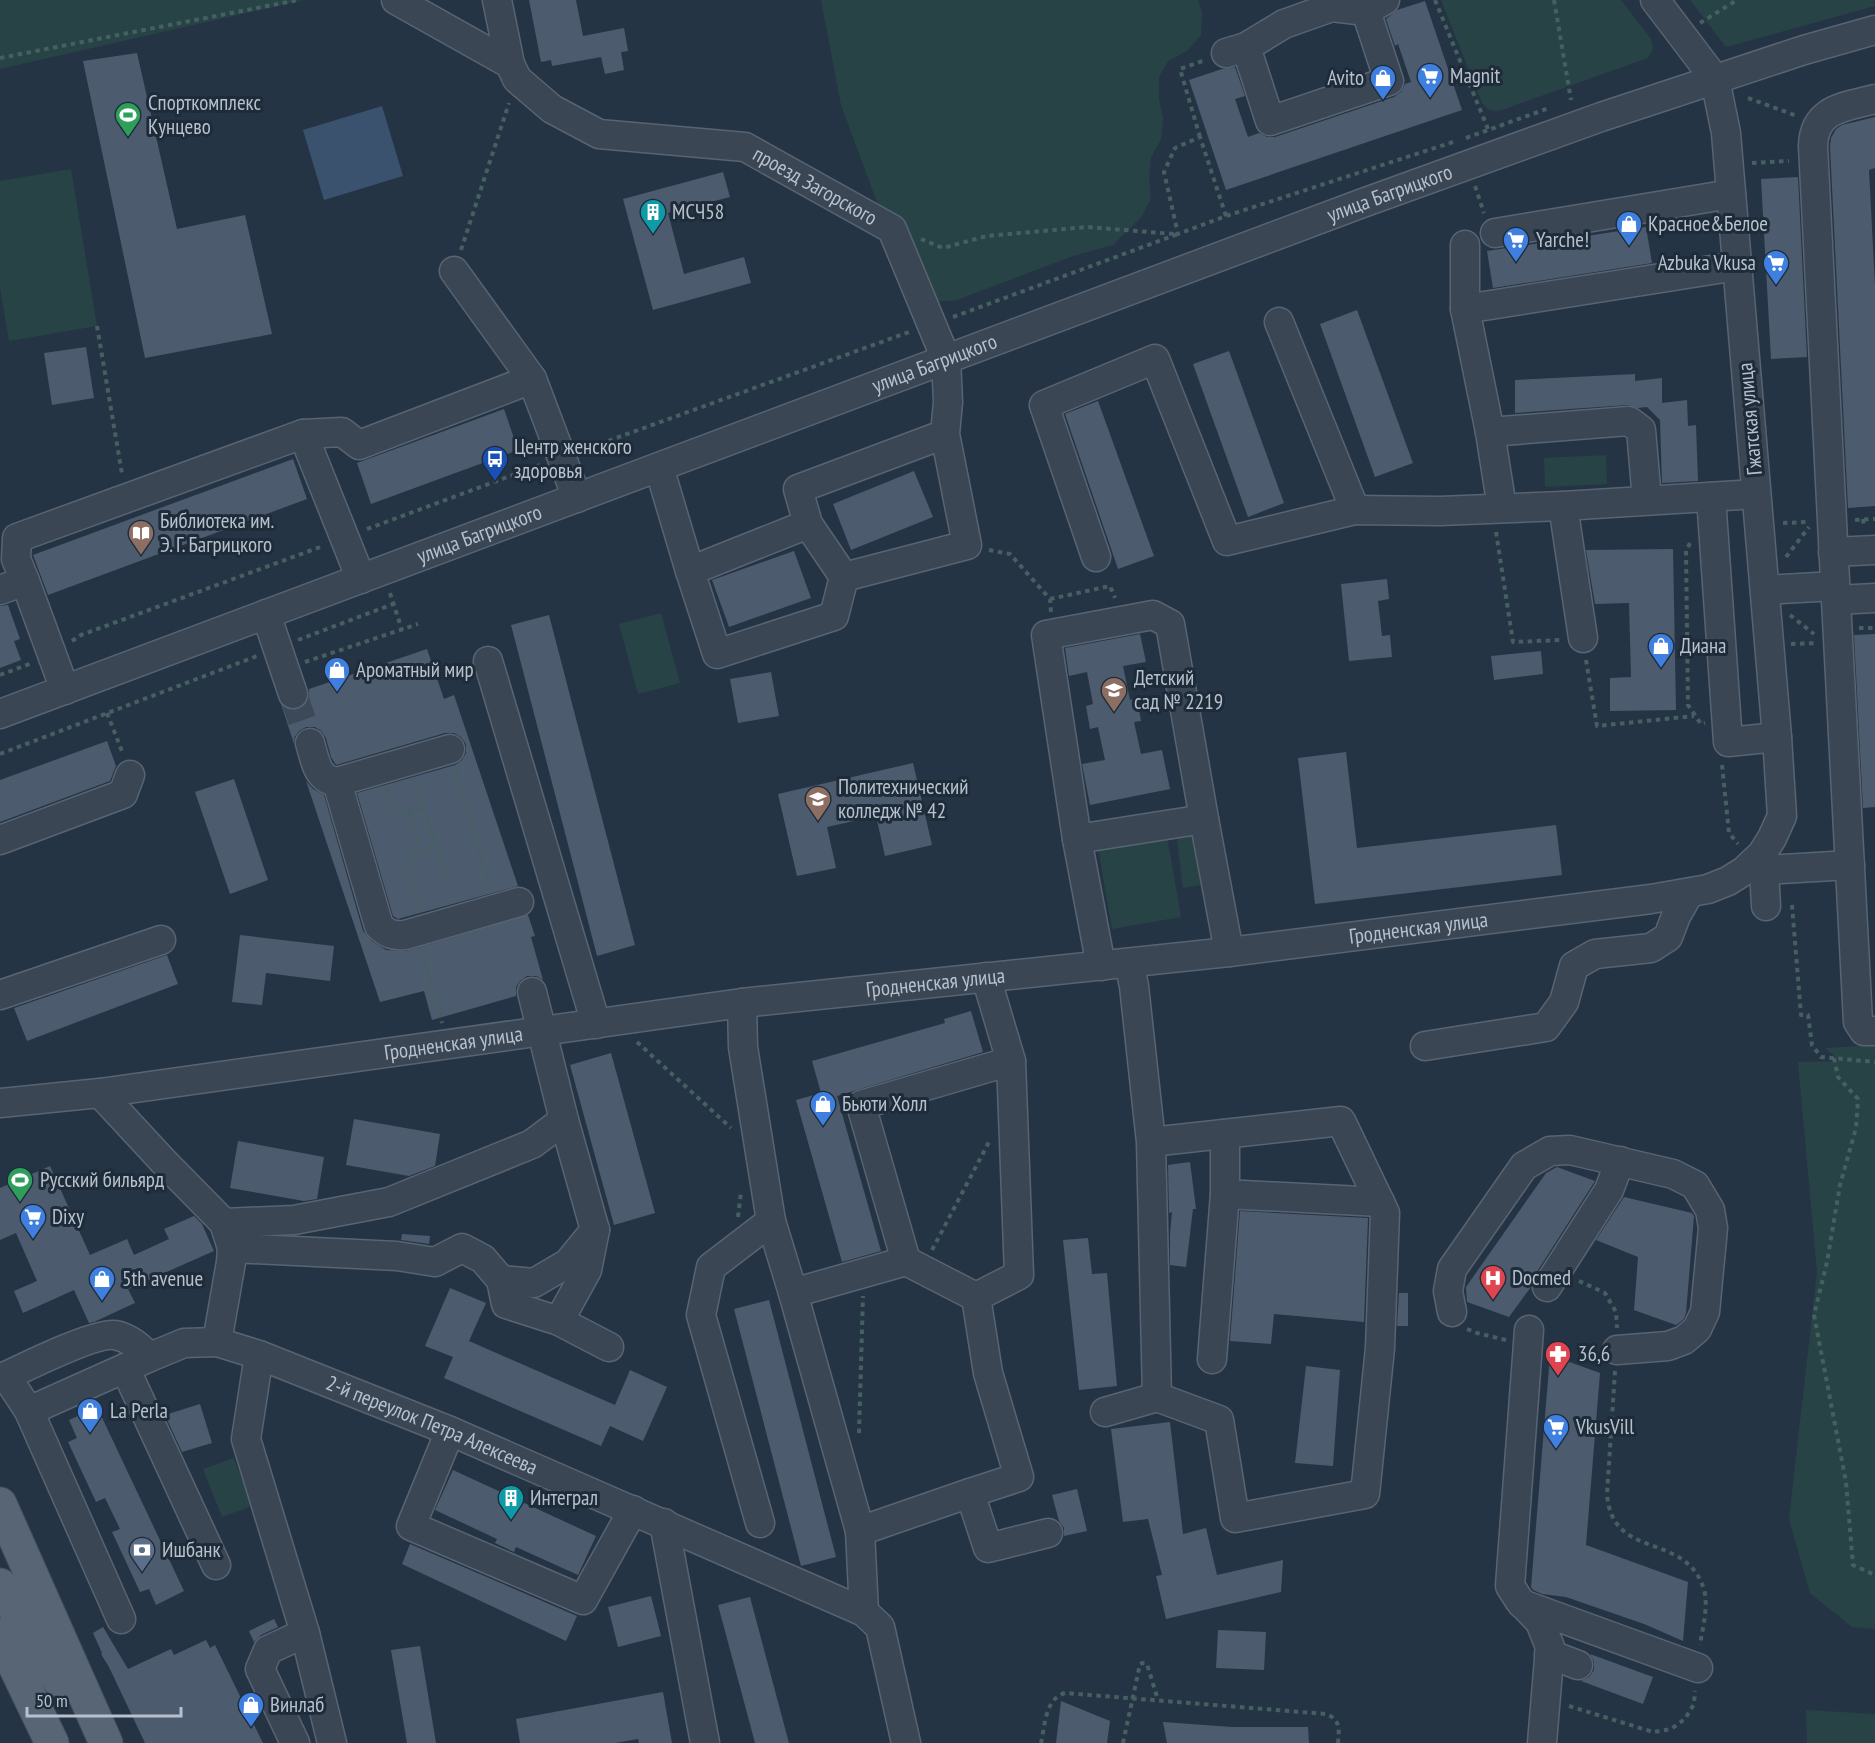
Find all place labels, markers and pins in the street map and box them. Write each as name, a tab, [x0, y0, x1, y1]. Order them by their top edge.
supermarket icon: Magnit	[1415, 61, 1445, 99]
place label: Magnit	[1450, 62, 1501, 89]
shop icon: Avito	[1368, 63, 1398, 101]
place label: Avito	[1327, 64, 1364, 91]
place label: Спорткомплекс Кунцево	[148, 89, 262, 140]
sports icon: Спорткомплекс Кунцево	[113, 100, 143, 138]
building icon: МСЧ58	[638, 197, 668, 235]
place label: МСЧ58	[672, 198, 724, 225]
shop icon: Красное&Белое	[1614, 209, 1644, 247]
place label: Красное&Белое	[1648, 210, 1768, 237]
supermarket icon: Yarche!	[1501, 225, 1531, 263]
place label: Yarche!	[1536, 226, 1589, 253]
supermarket icon: Azbuka Vkusa	[1761, 248, 1791, 286]
place label: Azbuka Vkusa	[1658, 249, 1756, 276]
place label: Центр женского здоровья	[514, 433, 632, 484]
bus stop icon: Центр женского здоровья	[480, 444, 510, 482]
place label: Библиотека им. Э. Г. Багрицкого	[160, 507, 274, 558]
library icon: Библиотека им. Э. Г. Багрицкого	[126, 518, 156, 556]
shop icon: Диана	[1646, 631, 1676, 669]
place label: Диана	[1680, 632, 1727, 659]
shop icon: Ароматный мир	[322, 655, 352, 693]
place label: Ароматный мир	[356, 656, 474, 683]
place label: Детский сад № 2219	[1134, 664, 1223, 715]
school or university icon: Детский сад № 2219	[1099, 675, 1129, 713]
place label: Политехнический колледж № 42	[838, 773, 969, 824]
school or university icon: Политехнический колледж № 42	[803, 784, 833, 822]
shop icon: Бьюти Холл	[808, 1089, 838, 1127]
place label: Бьюти Холл	[842, 1090, 927, 1117]
sports icon: Русский бильярд	[5, 1165, 35, 1203]
place label: Русский бильярд	[40, 1166, 164, 1193]
supermarket icon: Dixy	[18, 1202, 48, 1240]
place label: Dixy	[52, 1203, 84, 1230]
hospital icon: Docmed	[1478, 1263, 1508, 1301]
shop icon: 5th avenue	[87, 1264, 117, 1302]
place label: Docmed	[1512, 1264, 1571, 1291]
place label: 5th avenue	[122, 1265, 203, 1292]
pharmacy icon: 36,6	[1543, 1339, 1573, 1377]
place label: 36,6	[1578, 1340, 1610, 1367]
shop icon: La Perla	[75, 1396, 105, 1434]
place label: La Perla	[110, 1397, 168, 1424]
supermarket icon: VkusVill	[1541, 1412, 1571, 1450]
place label: VkusVill	[1575, 1413, 1634, 1440]
building icon: Интеграл	[496, 1483, 526, 1521]
place label: Интеграл	[530, 1484, 598, 1511]
bank icon: Ишбанк	[127, 1535, 157, 1573]
place label: Ишбанк	[162, 1536, 221, 1563]
shop icon: Винлаб	[236, 1690, 266, 1728]
place label: Винлаб	[270, 1691, 324, 1718]

